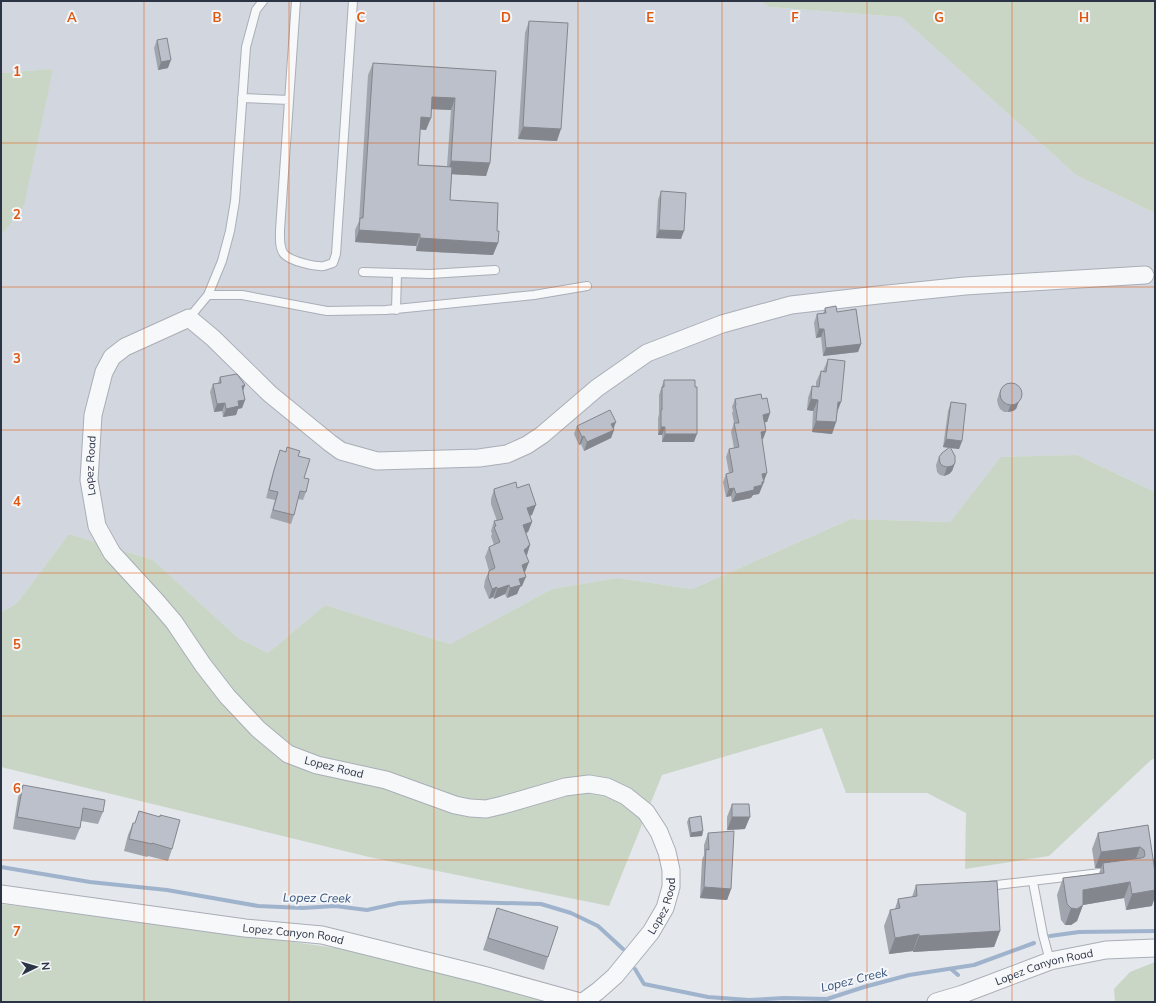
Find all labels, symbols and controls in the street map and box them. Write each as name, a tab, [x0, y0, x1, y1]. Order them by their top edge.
text: A	[67, 9, 77, 25]
text: B	[213, 9, 222, 25]
text: C	[357, 9, 366, 25]
text: D	[501, 9, 511, 25]
text: E	[646, 9, 654, 25]
text: F	[791, 9, 799, 25]
text: G	[934, 9, 944, 25]
text: H	[1079, 9, 1089, 25]
text: 1	[13, 63, 21, 79]
text: 2	[13, 206, 21, 222]
text: 3	[13, 350, 21, 366]
street label: Lopez Road	[82, 435, 99, 497]
text: 4	[13, 493, 21, 509]
text: 5	[13, 636, 21, 652]
street label: Lopez Road	[303, 753, 365, 781]
text: 6	[13, 780, 21, 796]
street label: Lopez Road	[644, 878, 679, 937]
water label: Lopez Creek	[283, 889, 352, 906]
street label: Lopez Canyon Road	[242, 921, 345, 947]
text: 7	[13, 923, 21, 939]
street label: Lopez Canyon Road	[993, 946, 1094, 988]
north arrow	[16, 947, 56, 987]
text: N	[39, 961, 53, 971]
water label: Lopez Creek	[819, 964, 890, 995]

